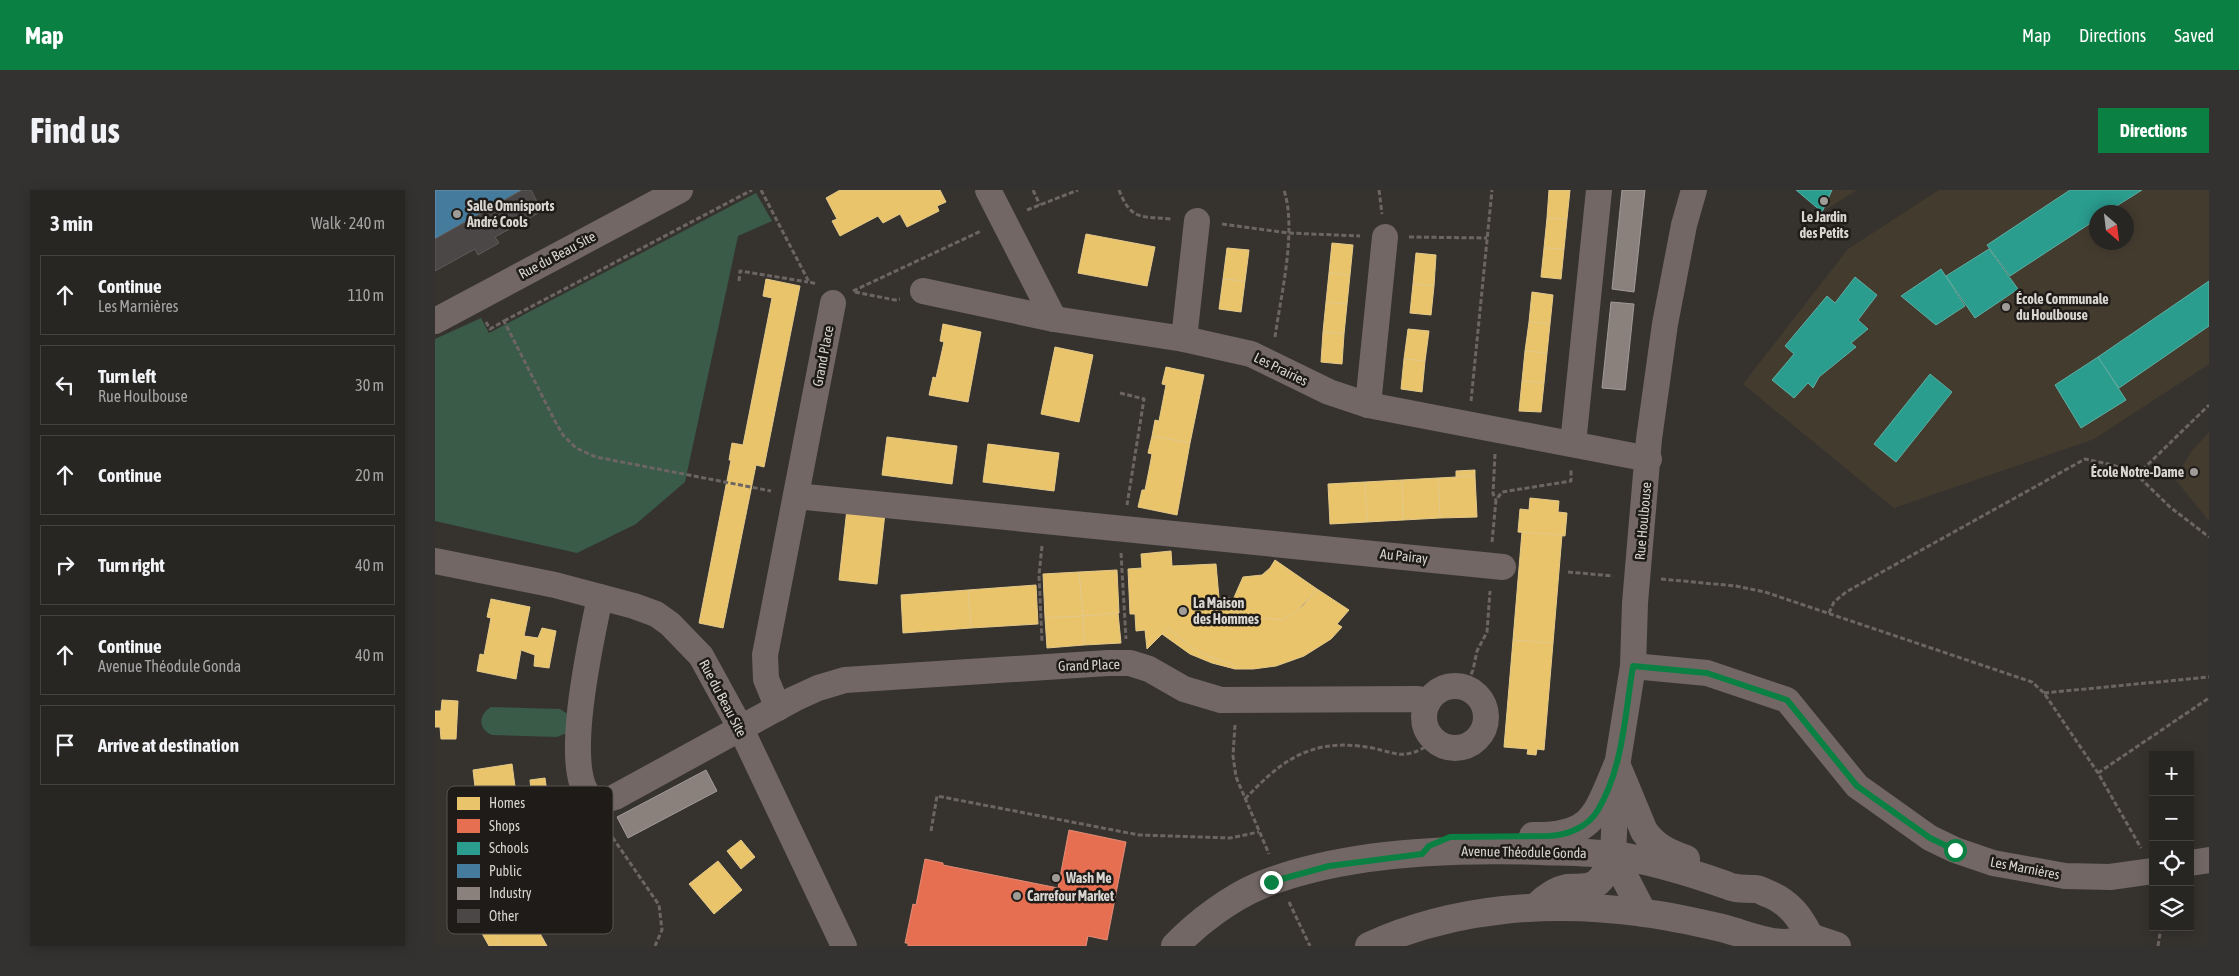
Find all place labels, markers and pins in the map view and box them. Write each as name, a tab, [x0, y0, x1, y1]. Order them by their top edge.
marker: Le Jardin des Petits	[1818, 195, 1830, 207]
place label: Salle Omnisports André Cools	[466, 198, 554, 230]
marker: Salle Omnisports André Cools	[451, 208, 463, 220]
place label: Le Jardin des Petits	[1799, 209, 1849, 241]
place label: École Communale du Houlbouse	[2016, 291, 2109, 323]
marker: École Communale du Houlbouse	[2000, 301, 2012, 313]
place label: École Notre-Dame	[2091, 464, 2184, 480]
marker: École Notre-Dame	[2188, 466, 2200, 478]
place label: La Maison des Hommes	[1193, 595, 1259, 627]
marker: La Maison des Hommes	[1177, 605, 1189, 617]
place label: Wash Me	[1065, 870, 1112, 886]
marker: Wash Me	[1050, 872, 1062, 884]
place label: Carrefour Market	[1027, 888, 1114, 904]
marker: Carrefour Market	[1011, 890, 1023, 902]

